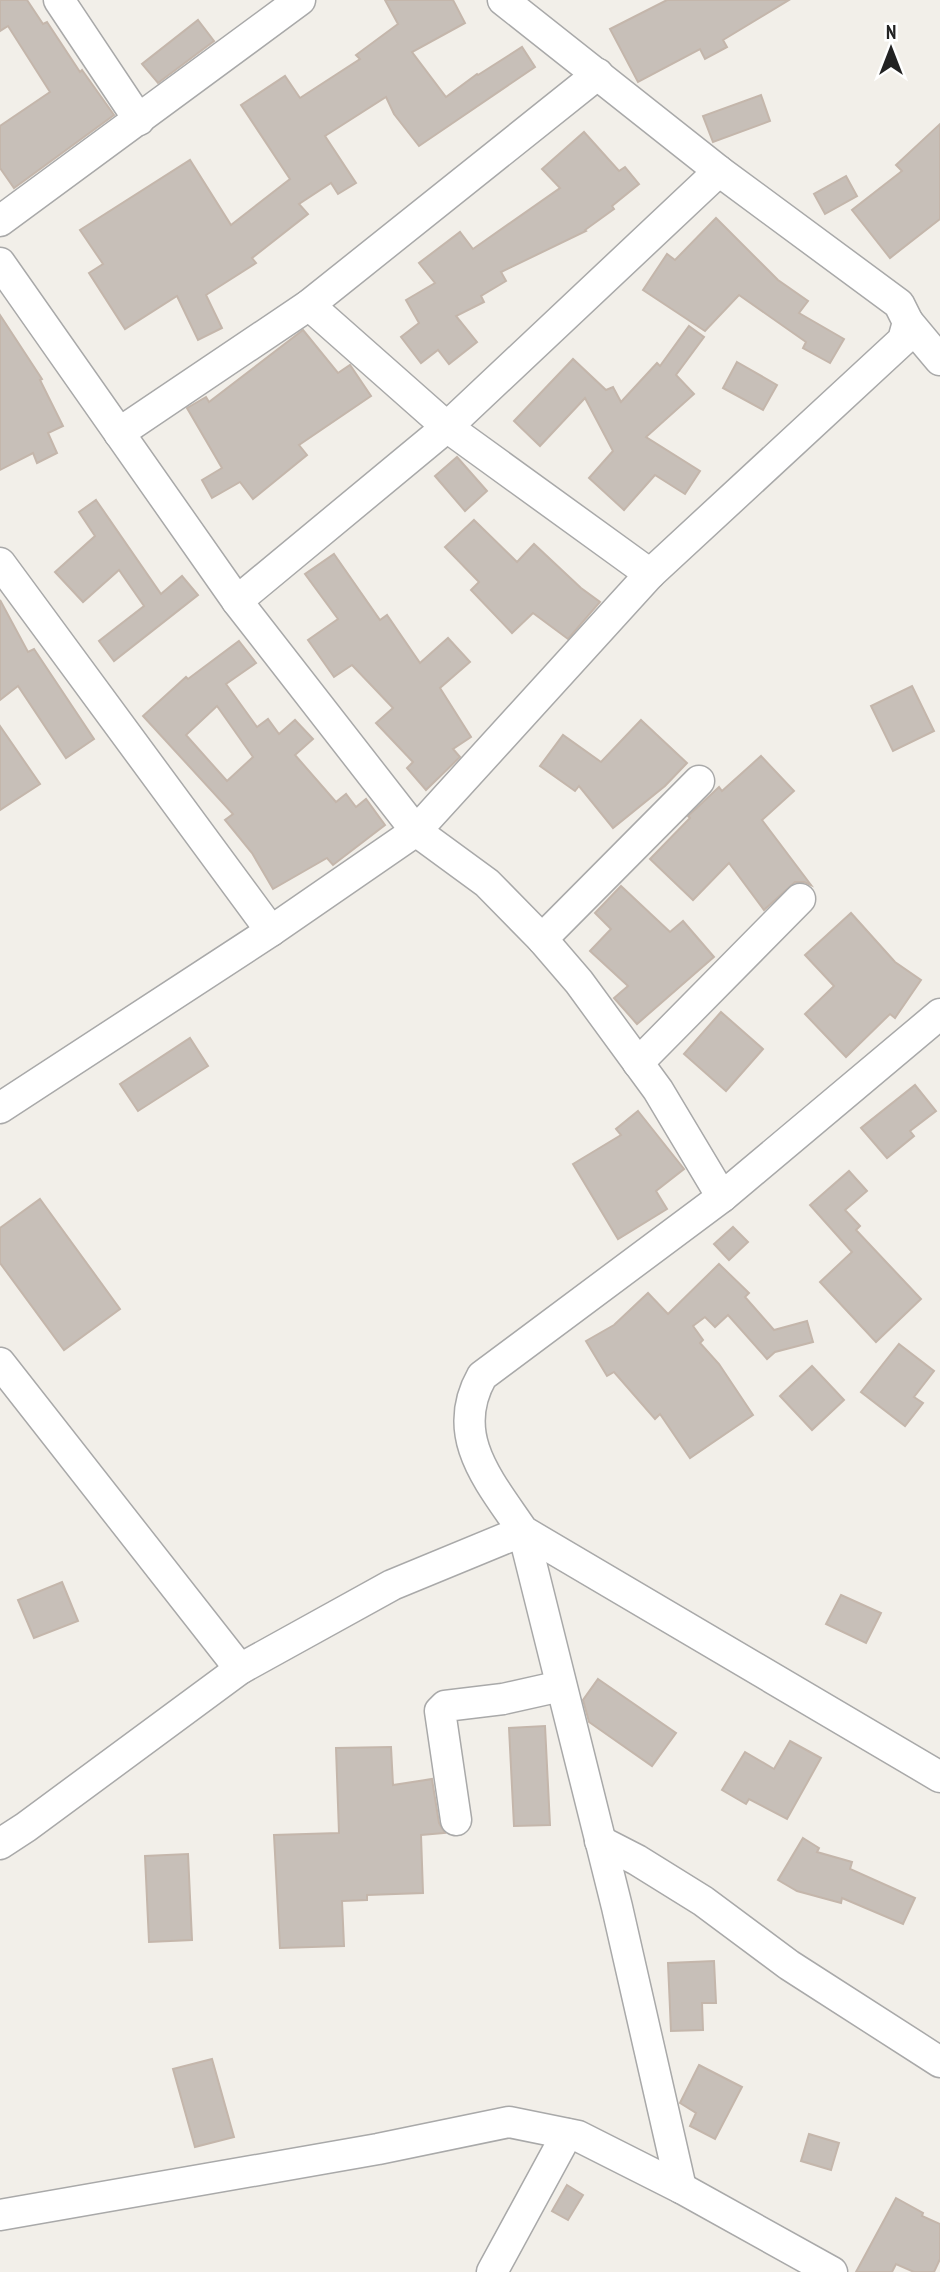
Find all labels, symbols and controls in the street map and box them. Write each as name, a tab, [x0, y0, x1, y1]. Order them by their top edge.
north arrow	[856, 14, 926, 84]
text: N	[886, 20, 896, 44]

